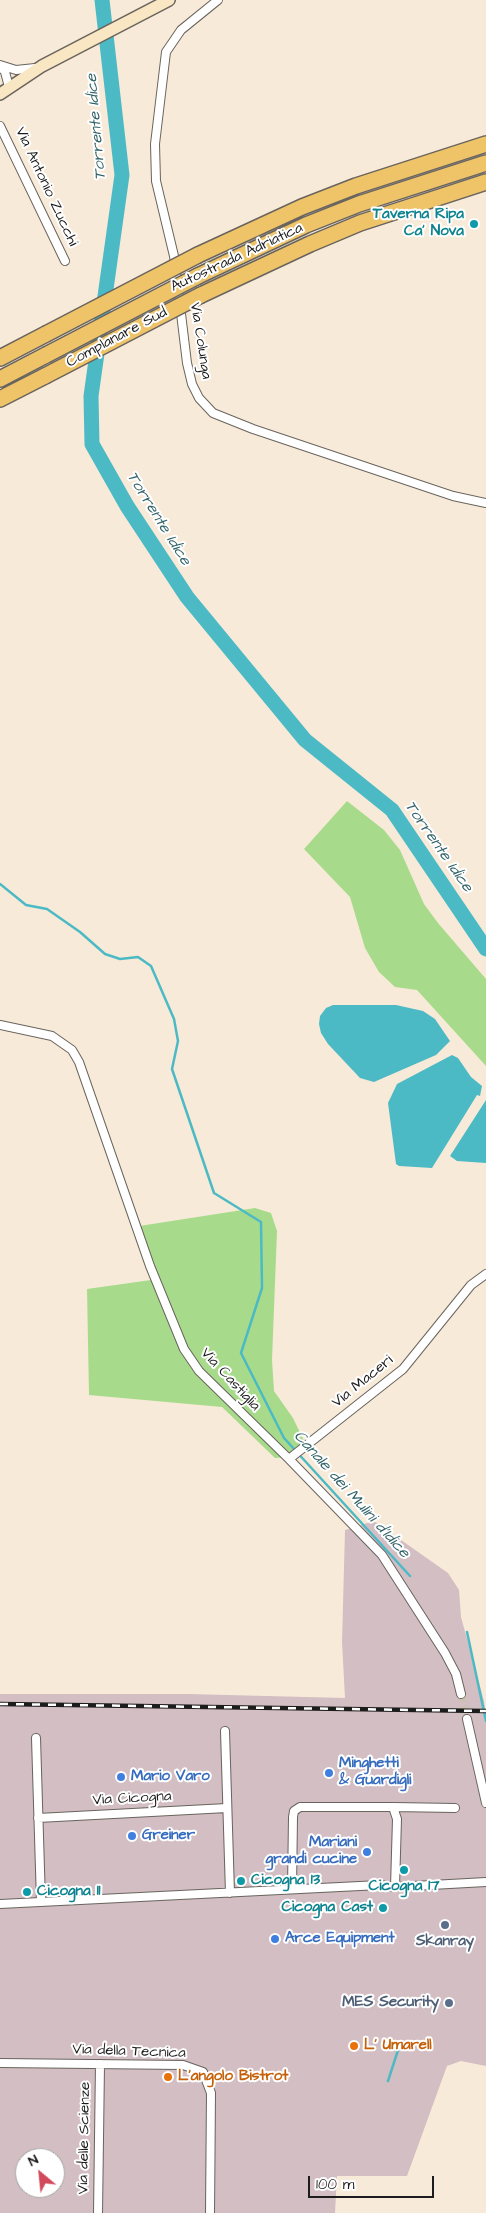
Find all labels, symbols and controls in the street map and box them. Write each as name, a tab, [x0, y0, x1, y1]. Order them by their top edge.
water label: Torrente Idice	[83, 73, 111, 181]
street label: Via Antonio Zucchi	[11, 125, 81, 249]
place label: Taverna Ripa Ca' Nova	[373, 206, 464, 241]
marker: Taverna Ripa Ca' Nova	[468, 218, 480, 230]
street label: Autostrada Adriatica	[168, 220, 306, 296]
street label: Via Colunga	[185, 301, 215, 381]
street label: Complanare Sud	[64, 304, 170, 372]
water label: Torrente Idice	[122, 469, 194, 569]
water label: Torrente Idice	[400, 798, 476, 896]
street label: Via Castiglia	[196, 1345, 264, 1415]
street label: Via Maceri	[329, 1352, 397, 1412]
water label: Canale dei Mulini d'Idice	[289, 1427, 413, 1563]
place label: Minghetti & Guardigli	[339, 1755, 411, 1790]
marker: Minghetti & Guardigli	[323, 1767, 335, 1779]
place label: Mario Varo	[131, 1768, 210, 1786]
marker: Mario Varo	[115, 1771, 127, 1783]
street label: Via Cicogna	[92, 1788, 172, 1810]
place label: Greiner	[142, 1827, 195, 1845]
marker: Greiner	[126, 1830, 138, 1842]
place label: Mariani grandi cucine	[265, 1834, 357, 1869]
marker: Mariani grandi cucine	[361, 1846, 373, 1858]
marker: Cicogna 17	[398, 1864, 410, 1876]
place label: Cicogna 13	[251, 1872, 320, 1890]
marker: Cicogna 13	[235, 1875, 247, 1887]
place label: Cicogna 17	[369, 1878, 439, 1896]
place label: Cicogna 11	[37, 1883, 101, 1901]
marker: Cicogna 11	[21, 1886, 33, 1898]
place label: Cicogna Cast	[281, 1899, 373, 1917]
marker: Cicogna Cast	[377, 1902, 389, 1914]
marker: Skanray	[439, 1919, 451, 1931]
place label: Arce Equipment	[285, 1930, 395, 1948]
marker: Arce Equipment	[269, 1933, 281, 1945]
place label: Skanray	[416, 1933, 474, 1951]
place label: MES Security	[342, 1994, 439, 2012]
marker: MES Security	[443, 1997, 455, 2009]
place label: L' Umarell	[364, 2037, 432, 2055]
marker: L' Umarell	[348, 2040, 360, 2052]
street label: Via della Tecnica	[72, 2041, 186, 2063]
place label: L'angolo Bistrot	[178, 2068, 288, 2086]
marker: L'angolo Bistrot	[162, 2071, 174, 2083]
street label: Via delle Scienze	[75, 2082, 95, 2194]
north arrow	[15, 2148, 65, 2198]
text: N	[25, 2150, 42, 2172]
scale bar	[311, 2166, 437, 2198]
text: 100 m	[316, 2174, 355, 2195]

